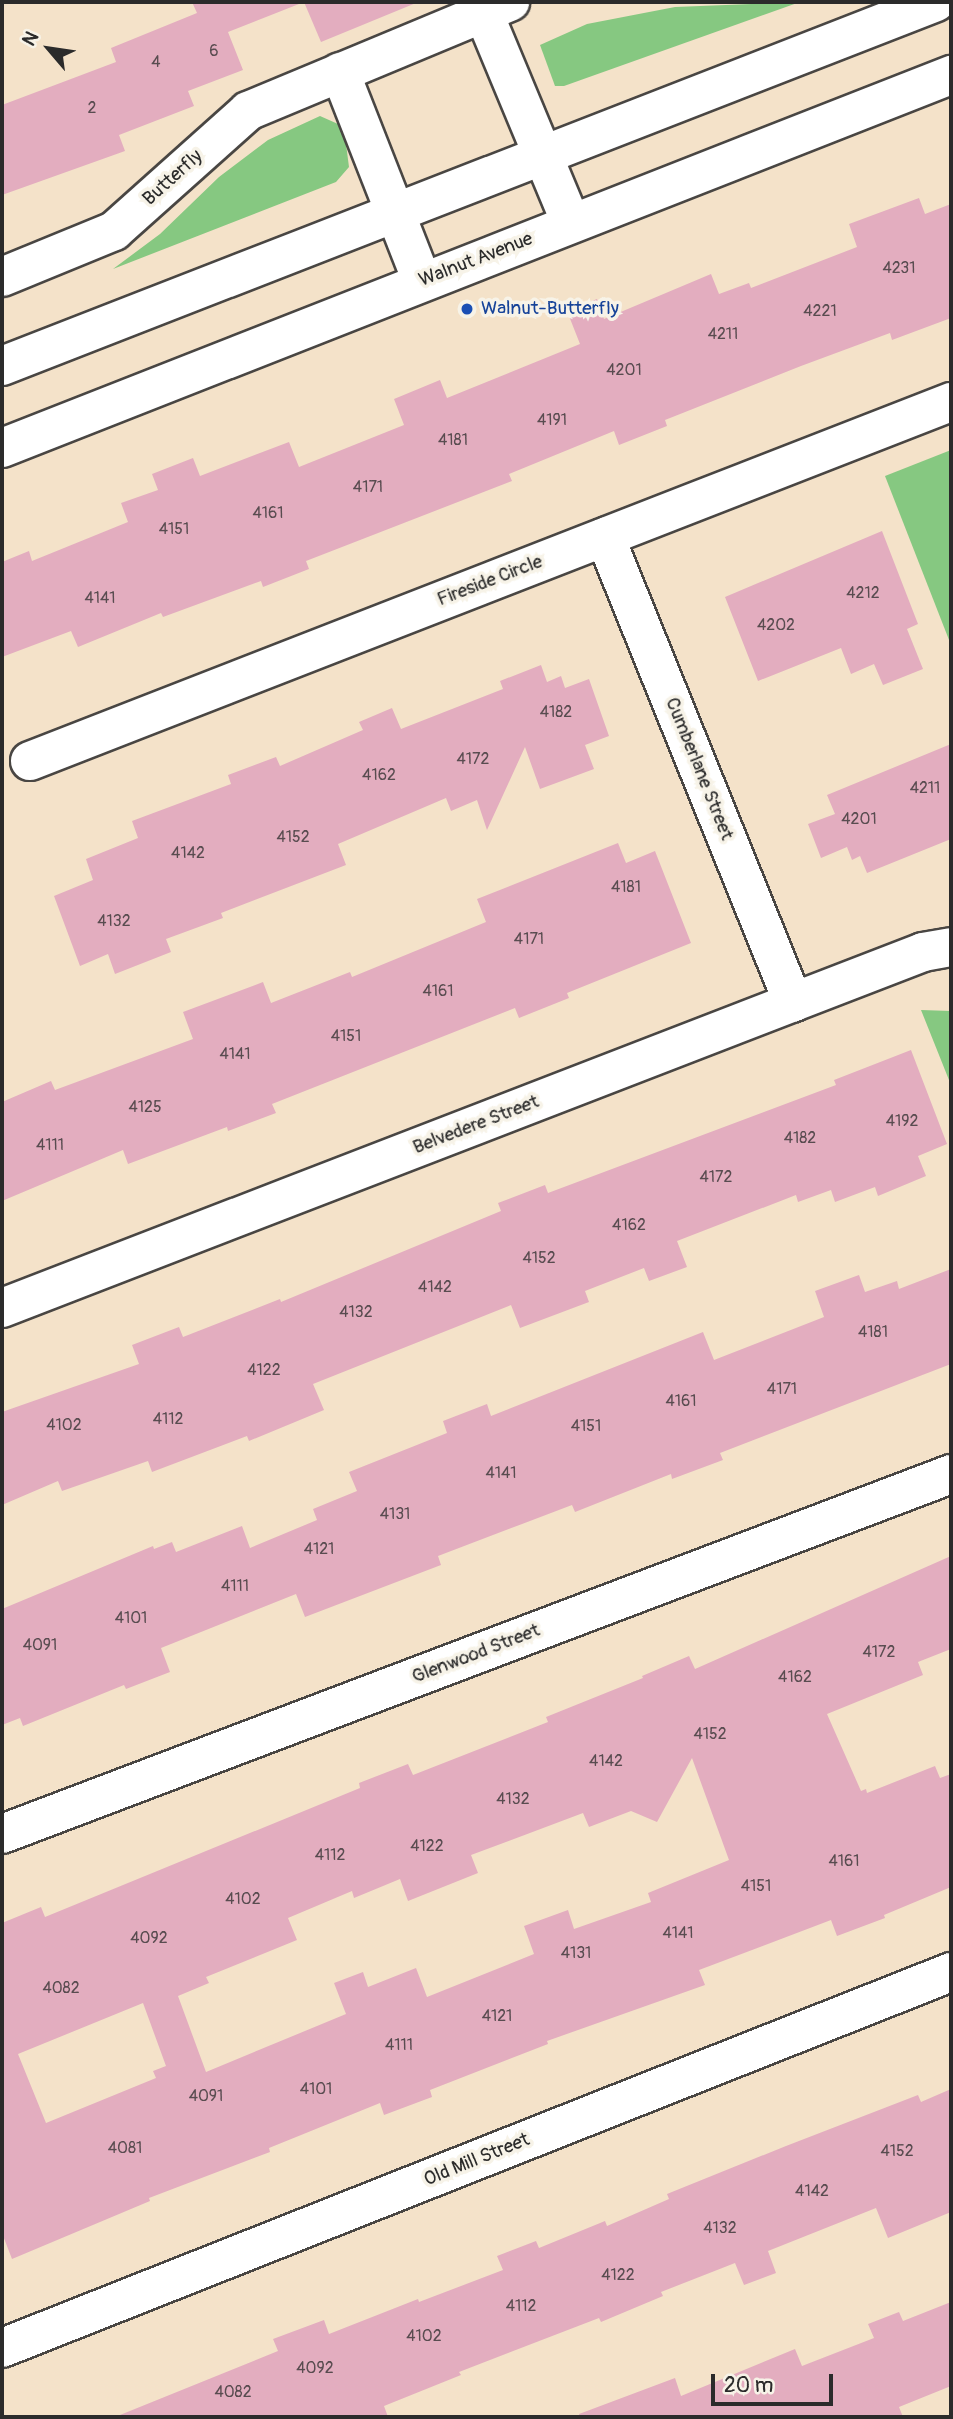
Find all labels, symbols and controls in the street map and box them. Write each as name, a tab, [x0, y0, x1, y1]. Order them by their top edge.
north arrow	[14, 14, 84, 84]
text: N	[17, 27, 44, 50]
house number: 6	[209, 41, 219, 61]
house number: 4	[151, 52, 161, 72]
house number: 2	[88, 98, 96, 118]
street label: Butterfly	[139, 145, 207, 211]
street label: Walnut Avenue	[416, 228, 536, 292]
house number: 4231	[883, 258, 915, 278]
place label: Walnut-Butterfly	[481, 298, 619, 320]
marker: Walnut-Butterfly	[459, 301, 475, 317]
house number: 4221	[803, 301, 837, 321]
house number: 4211	[708, 324, 738, 344]
house number: 4201	[606, 360, 642, 380]
house number: 4191	[537, 410, 567, 430]
house number: 4181	[438, 430, 468, 450]
house number: 4171	[353, 477, 383, 497]
house number: 4161	[252, 503, 284, 523]
house number: 4151	[159, 519, 189, 539]
street label: Fireside Circle	[434, 550, 546, 612]
house number: 4212	[846, 583, 880, 603]
house number: 4141	[84, 588, 116, 608]
house number: 4202	[757, 615, 795, 635]
street label: Cumberlane Street	[660, 694, 738, 844]
house number: 4182	[540, 702, 572, 722]
house number: 4172	[457, 749, 489, 769]
house number: 4162	[362, 765, 396, 785]
house number: 4211	[910, 778, 940, 798]
house number: 4201	[841, 809, 877, 829]
house number: 4152	[276, 827, 310, 847]
house number: 4142	[171, 843, 205, 863]
house number: 4181	[611, 877, 641, 897]
house number: 4132	[97, 911, 131, 931]
house number: 4171	[514, 929, 544, 949]
house number: 4161	[422, 981, 454, 1001]
house number: 4151	[331, 1026, 361, 1046]
house number: 4141	[219, 1044, 251, 1064]
street label: Belvedere Street	[410, 1091, 542, 1159]
house number: 4125	[128, 1097, 162, 1117]
house number: 4192	[886, 1111, 918, 1131]
house number: 4182	[784, 1128, 816, 1148]
house number: 4111	[36, 1135, 64, 1155]
house number: 4172	[700, 1167, 732, 1187]
house number: 4162	[612, 1215, 646, 1235]
house number: 4152	[522, 1248, 556, 1268]
house number: 4142	[418, 1277, 452, 1297]
house number: 4132	[339, 1302, 373, 1322]
house number: 4181	[858, 1322, 888, 1342]
house number: 4122	[247, 1360, 281, 1380]
house number: 4171	[767, 1379, 797, 1399]
house number: 4161	[665, 1391, 697, 1411]
house number: 4112	[153, 1409, 183, 1429]
house number: 4102	[46, 1415, 82, 1435]
house number: 4151	[571, 1416, 601, 1436]
house number: 4141	[485, 1463, 517, 1483]
house number: 4131	[380, 1504, 410, 1524]
house number: 4121	[304, 1539, 334, 1559]
house number: 4111	[221, 1576, 249, 1596]
house number: 4101	[115, 1608, 147, 1628]
street label: Glenwood Street	[409, 1619, 543, 1689]
house number: 4091	[23, 1635, 57, 1655]
house number: 4172	[863, 1642, 895, 1662]
house number: 4162	[778, 1667, 812, 1687]
house number: 4152	[693, 1724, 727, 1744]
house number: 4142	[589, 1751, 623, 1771]
house number: 4132	[496, 1789, 530, 1809]
house number: 4122	[410, 1836, 444, 1856]
house number: 4112	[315, 1845, 345, 1865]
house number: 4161	[828, 1851, 860, 1871]
house number: 4151	[741, 1876, 771, 1896]
house number: 4102	[225, 1889, 261, 1909]
house number: 4141	[662, 1923, 694, 1943]
house number: 4092	[130, 1928, 168, 1948]
house number: 4131	[561, 1943, 591, 1963]
house number: 4082	[42, 1978, 80, 1998]
house number: 4121	[482, 2006, 512, 2026]
house number: 4111	[385, 2035, 413, 2055]
house number: 4101	[300, 2079, 332, 2099]
house number: 4091	[189, 2086, 223, 2106]
street label: Old Mill Street	[421, 2128, 533, 2192]
house number: 4081	[108, 2138, 142, 2158]
house number: 4152	[880, 2141, 914, 2161]
house number: 4142	[795, 2181, 829, 2201]
house number: 4132	[703, 2218, 737, 2238]
house number: 4122	[601, 2265, 635, 2285]
house number: 4112	[506, 2296, 536, 2316]
house number: 4102	[406, 2326, 442, 2346]
house number: 4092	[296, 2358, 334, 2378]
scale bar	[715, 2360, 838, 2404]
text: 20 m	[724, 2372, 773, 2399]
house number: 4082	[214, 2382, 252, 2402]

